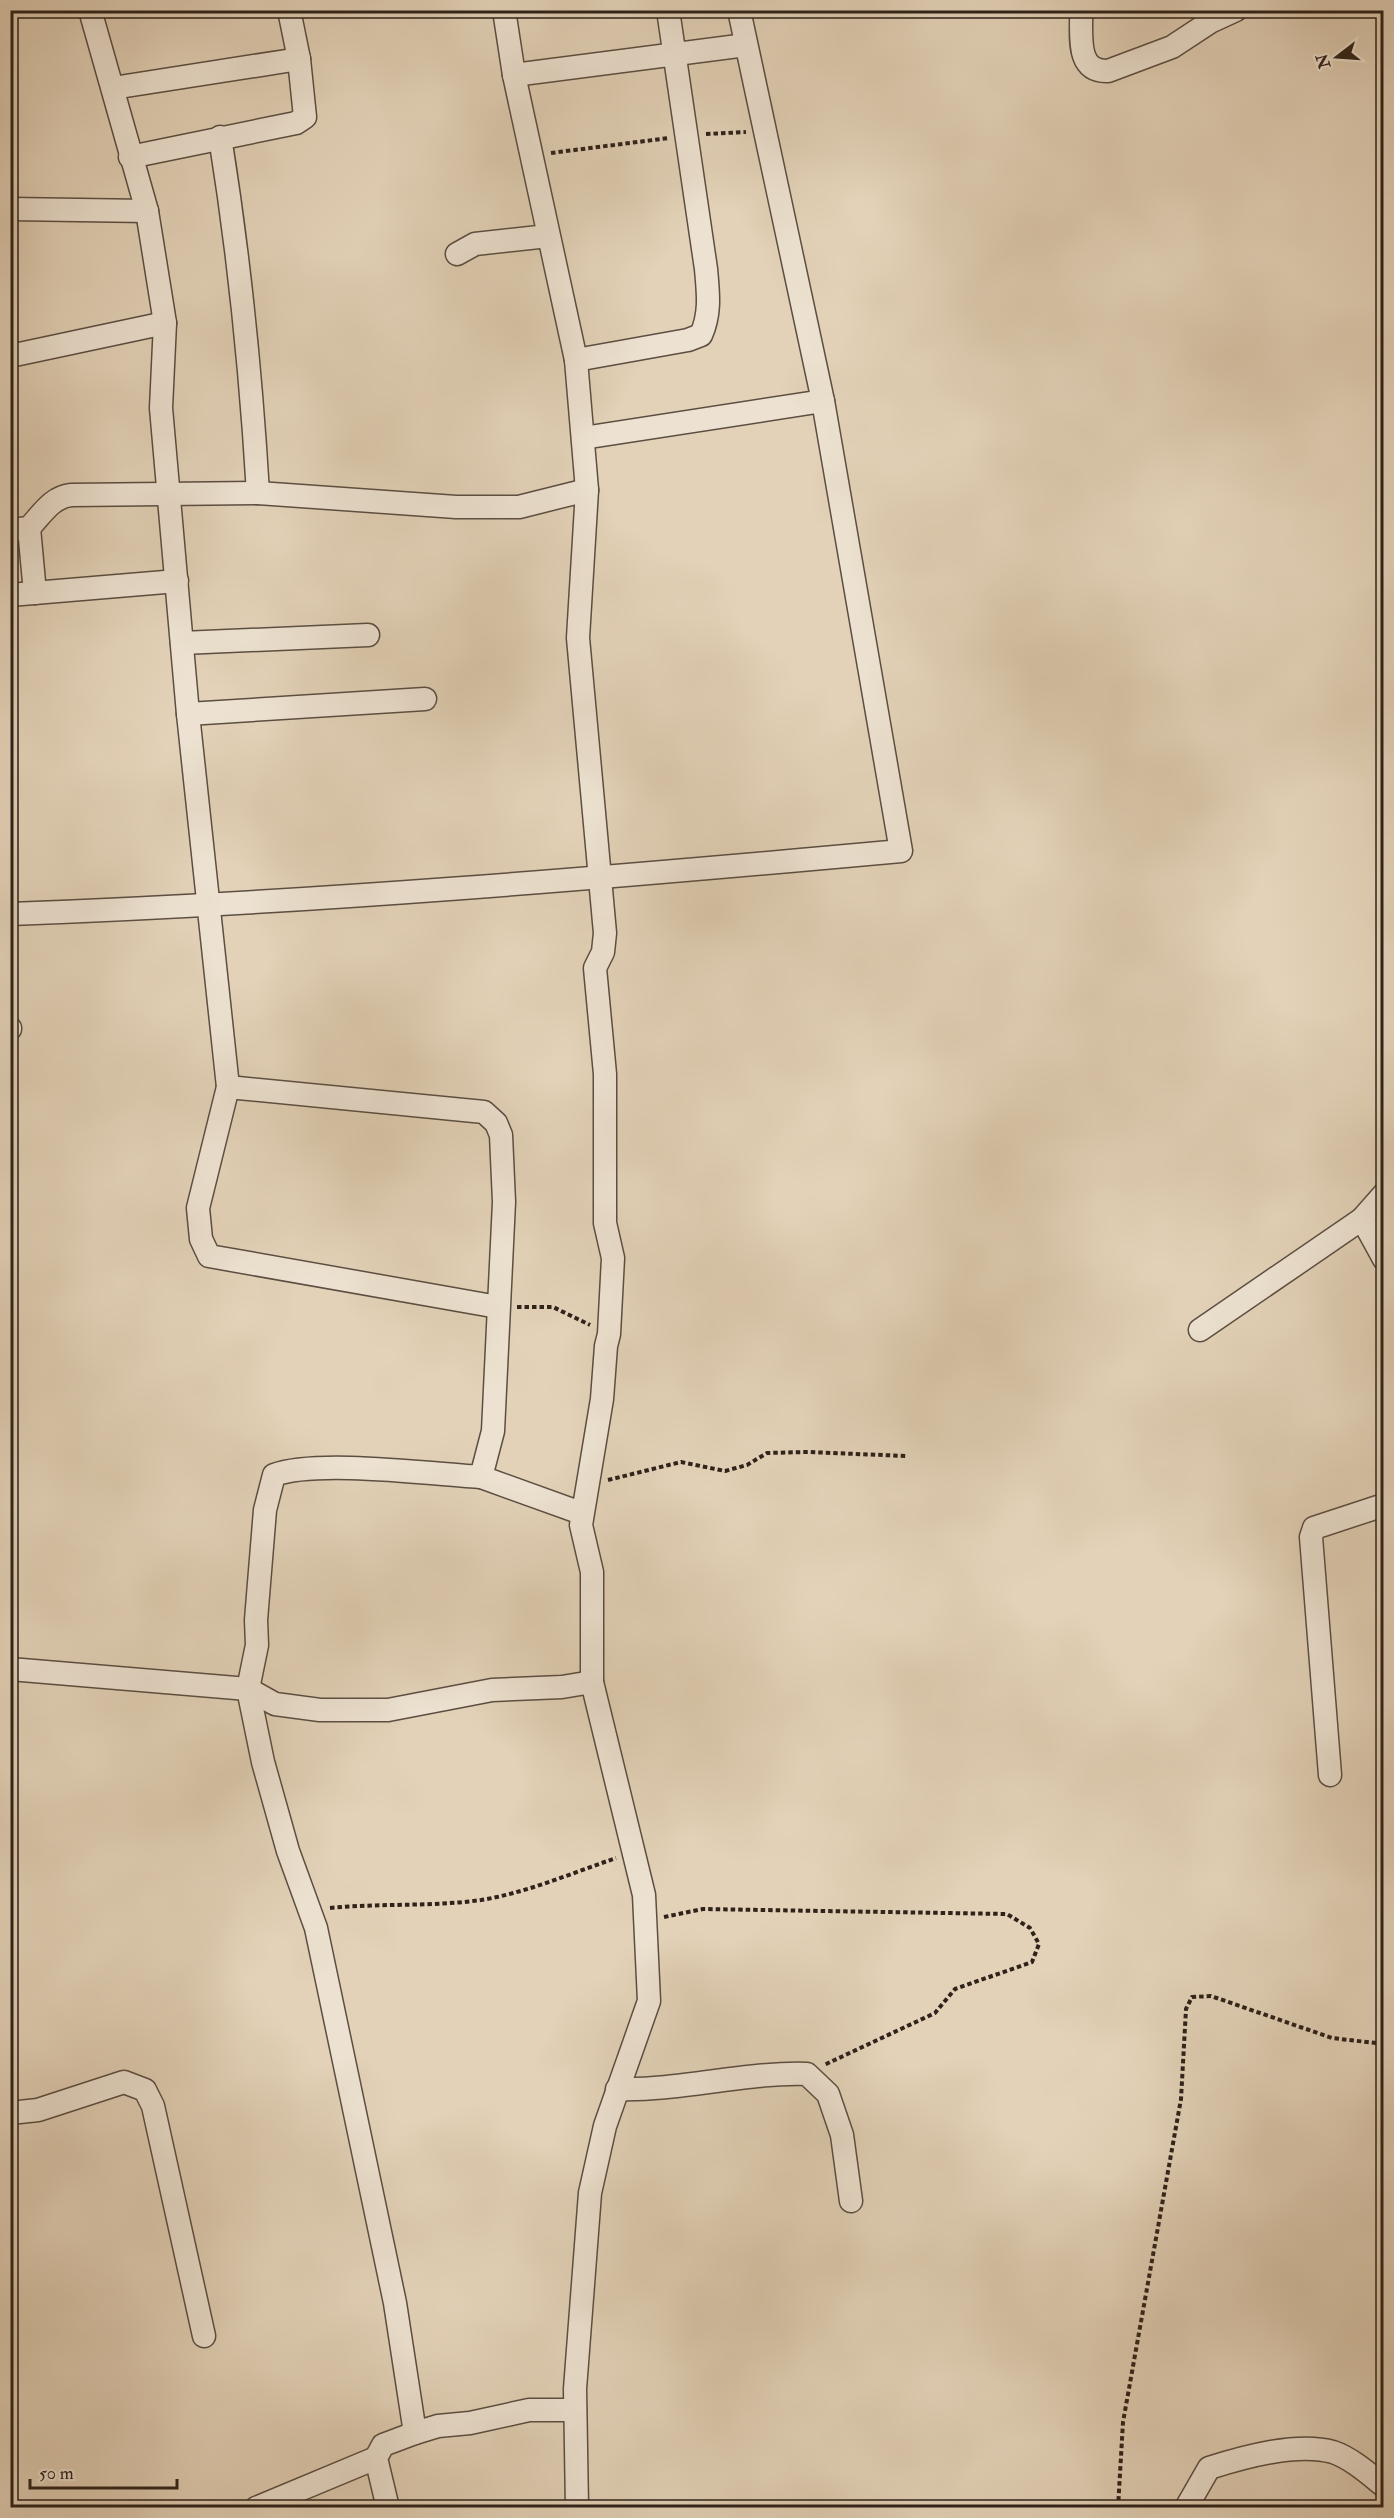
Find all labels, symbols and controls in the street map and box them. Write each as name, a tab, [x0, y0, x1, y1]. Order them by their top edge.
north arrow	[1307, 27, 1367, 87]
text: N	[1312, 51, 1336, 72]
scale bar	[30, 2452, 177, 2490]
text: 50 m	[39, 2462, 74, 2485]

